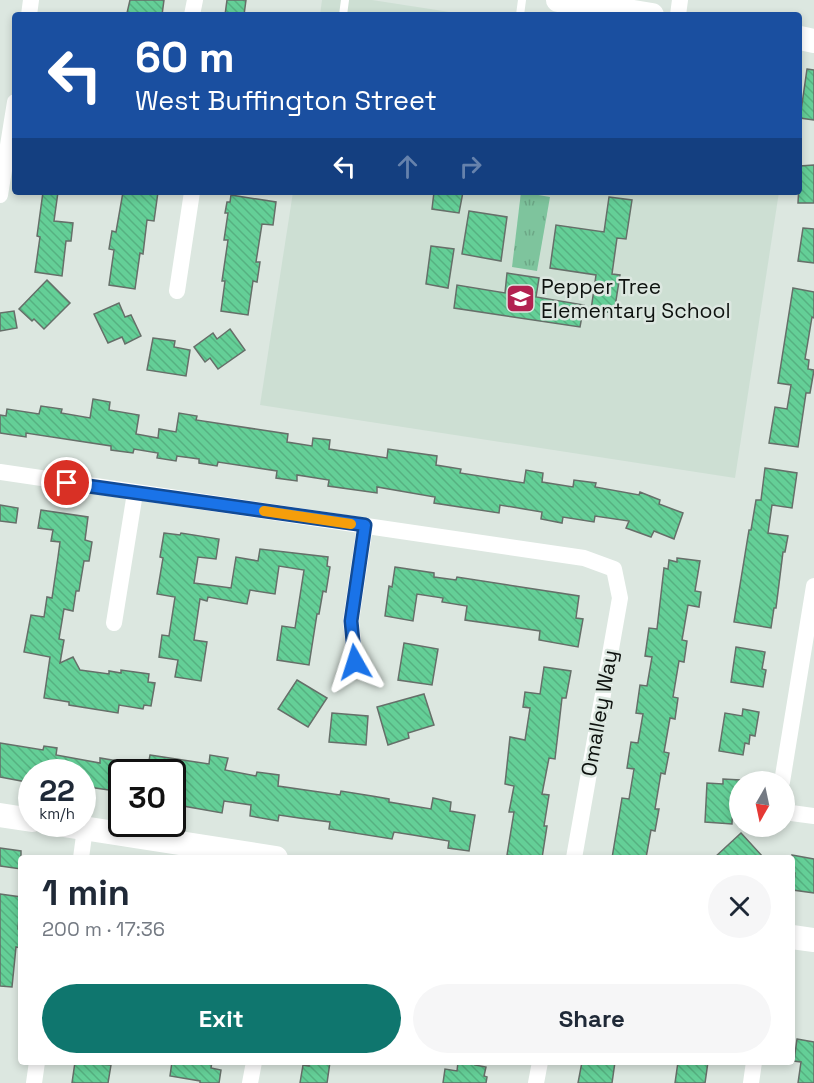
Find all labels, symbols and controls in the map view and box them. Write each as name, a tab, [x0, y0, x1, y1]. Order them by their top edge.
text: 60 m	[135, 31, 235, 84]
icon: left	[36, 36, 114, 114]
text: West Buffington Street	[135, 83, 437, 118]
icon: left	[328, 150, 361, 183]
icon: ahead	[391, 150, 424, 183]
icon: right	[454, 150, 487, 183]
place label: Pepper Tree Elementary School	[541, 273, 731, 324]
school or university icon: Pepper Tree Elementary School	[504, 282, 536, 314]
pin	[41, 457, 92, 508]
icon: arrive	[50, 466, 83, 499]
position arrow	[323, 630, 387, 694]
street label: Omalley Way	[575, 648, 623, 778]
speed limit sign: 30	[108, 759, 186, 837]
text: 22	[39, 771, 75, 810]
north arrow	[729, 771, 795, 837]
map controls	[729, 771, 795, 837]
text: km/h	[39, 804, 75, 823]
text: 1 min	[42, 870, 130, 916]
button: close	[708, 875, 771, 938]
text: 200 m · 17:36	[42, 916, 165, 942]
button: Exit	[42, 984, 401, 1053]
button: Share	[413, 984, 771, 1053]

